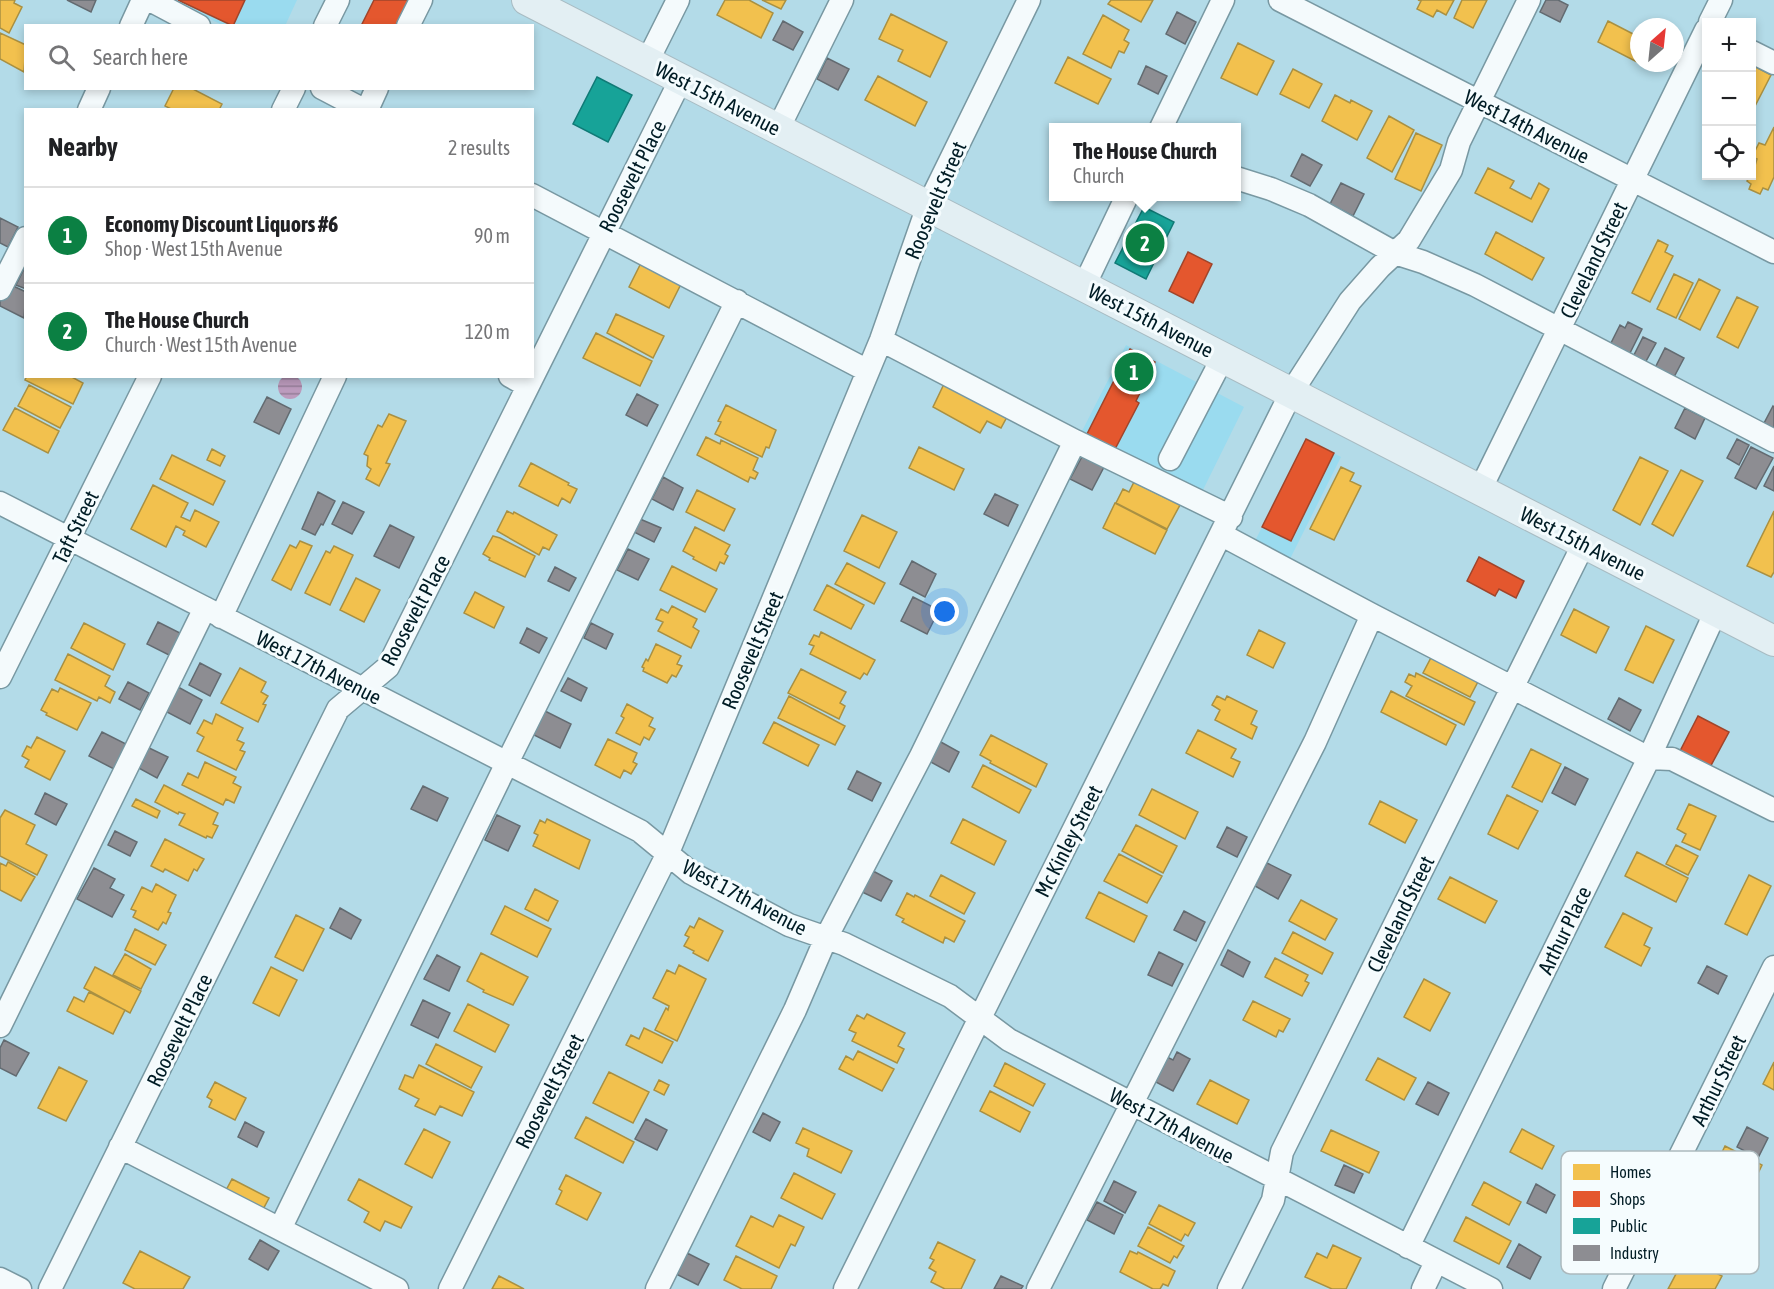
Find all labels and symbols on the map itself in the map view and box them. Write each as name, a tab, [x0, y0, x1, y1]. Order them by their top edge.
north arrow	[1630, 18, 1684, 72]
street label: West 15th Avenue	[651, 56, 785, 140]
street label: West 14th Avenue	[1460, 84, 1594, 168]
street label: Roosevelt Place	[594, 116, 670, 236]
street label: Roosevelt Street	[899, 138, 971, 262]
street label: Cleveland Street	[1554, 198, 1632, 322]
pin: 2	[1126, 220, 1164, 266]
street label: West 15th Avenue	[1084, 278, 1218, 362]
pin: 1	[1114, 350, 1154, 394]
street label: Taft Street	[47, 487, 103, 567]
street label: West 15th Avenue	[1516, 501, 1650, 585]
street label: Roosevelt Place	[376, 550, 454, 670]
street label: Roosevelt Street	[716, 588, 788, 712]
your location	[930, 597, 959, 626]
street label: West 17th Avenue	[252, 625, 386, 709]
street label: Mc Kinley Street	[1030, 781, 1106, 901]
street label: Cleveland Street	[1361, 852, 1439, 976]
street label: West 17th Avenue	[679, 854, 811, 940]
street label: Arthur Place	[1532, 882, 1596, 978]
street label: Roosevelt Place	[141, 970, 217, 1090]
street label: Roosevelt Street	[510, 1030, 588, 1152]
street label: Arthur Street	[1686, 1031, 1750, 1129]
street label: West 17th Avenue	[1106, 1082, 1238, 1168]
legend	[1561, 1151, 1759, 1274]
text: Homes	[1610, 1163, 1652, 1181]
text: Shops	[1610, 1190, 1646, 1209]
text: Public	[1610, 1217, 1647, 1235]
text: Industry	[1610, 1244, 1659, 1263]

